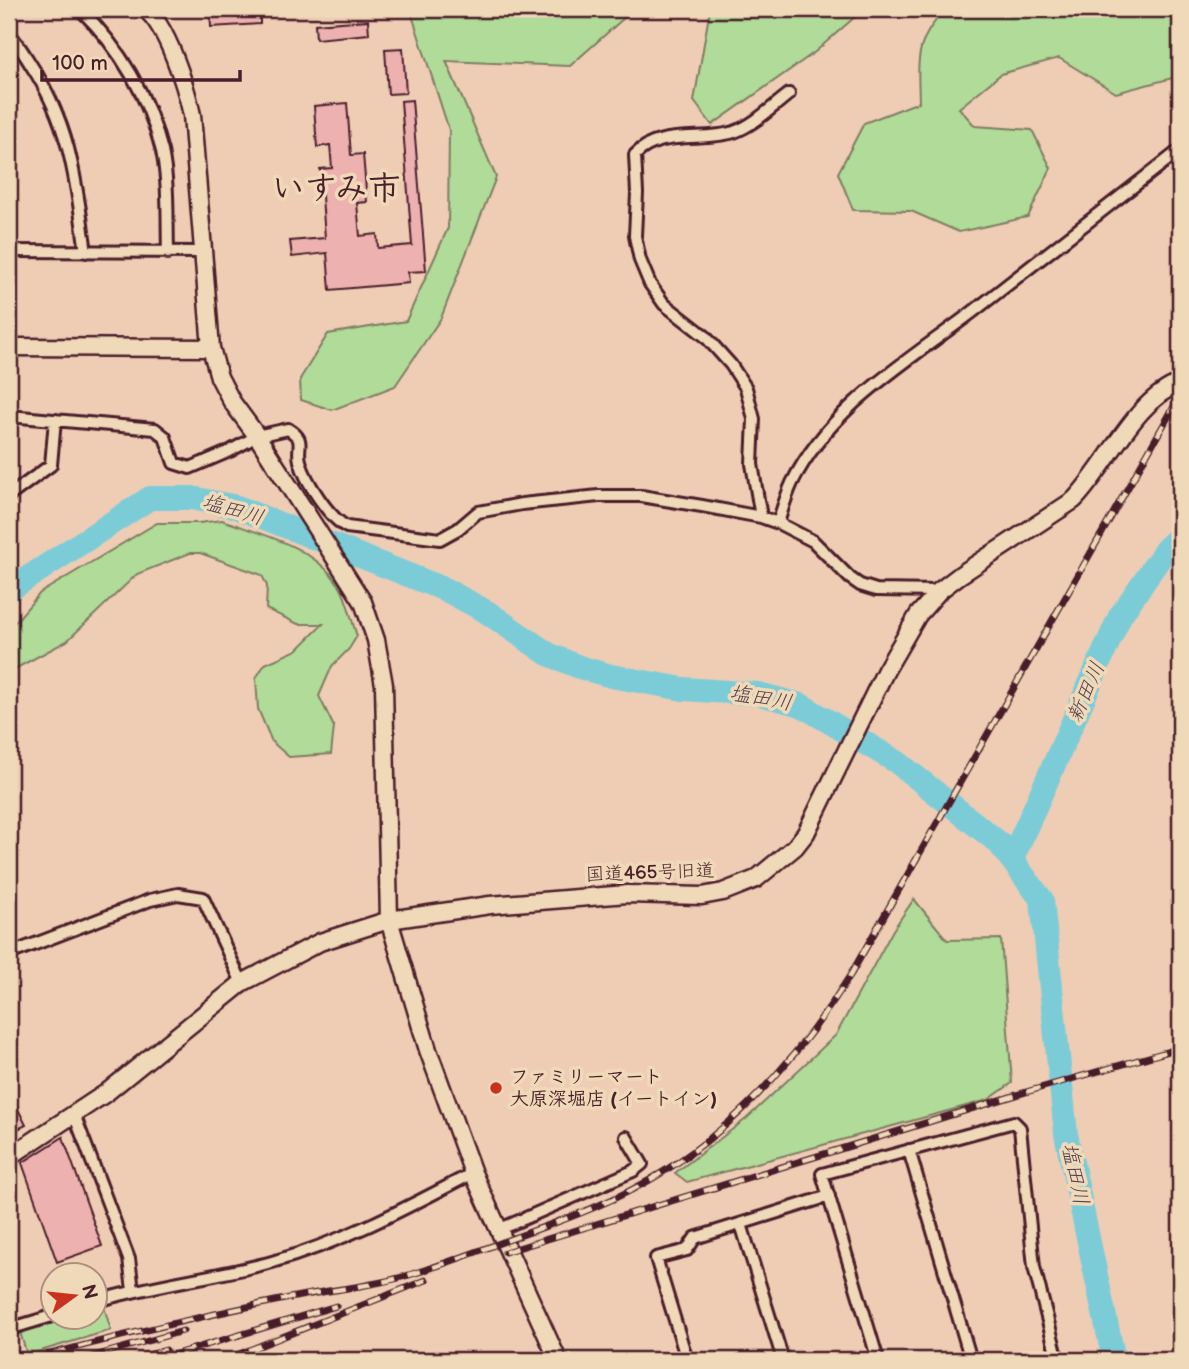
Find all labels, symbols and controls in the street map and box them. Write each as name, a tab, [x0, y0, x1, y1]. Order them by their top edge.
scale bar	[42, 38, 240, 82]
text: 100 m	[52, 51, 108, 76]
district label: いすみ市	[271, 169, 401, 209]
water label: 塩田川	[199, 489, 267, 531]
water label: 新田川	[1062, 658, 1110, 726]
water label: 塩田川	[728, 680, 794, 716]
street label: 国道465号旧道	[585, 859, 715, 887]
place label: ファミリーマート 大原深堀店 (イートイン)	[510, 1066, 717, 1111]
marker: ファミリーマート 大原深堀店 (イートイン)	[488, 1080, 504, 1096]
water label: 塩田川	[1056, 1141, 1094, 1207]
north arrow	[38, 1260, 108, 1330]
text: N	[76, 1282, 102, 1302]

